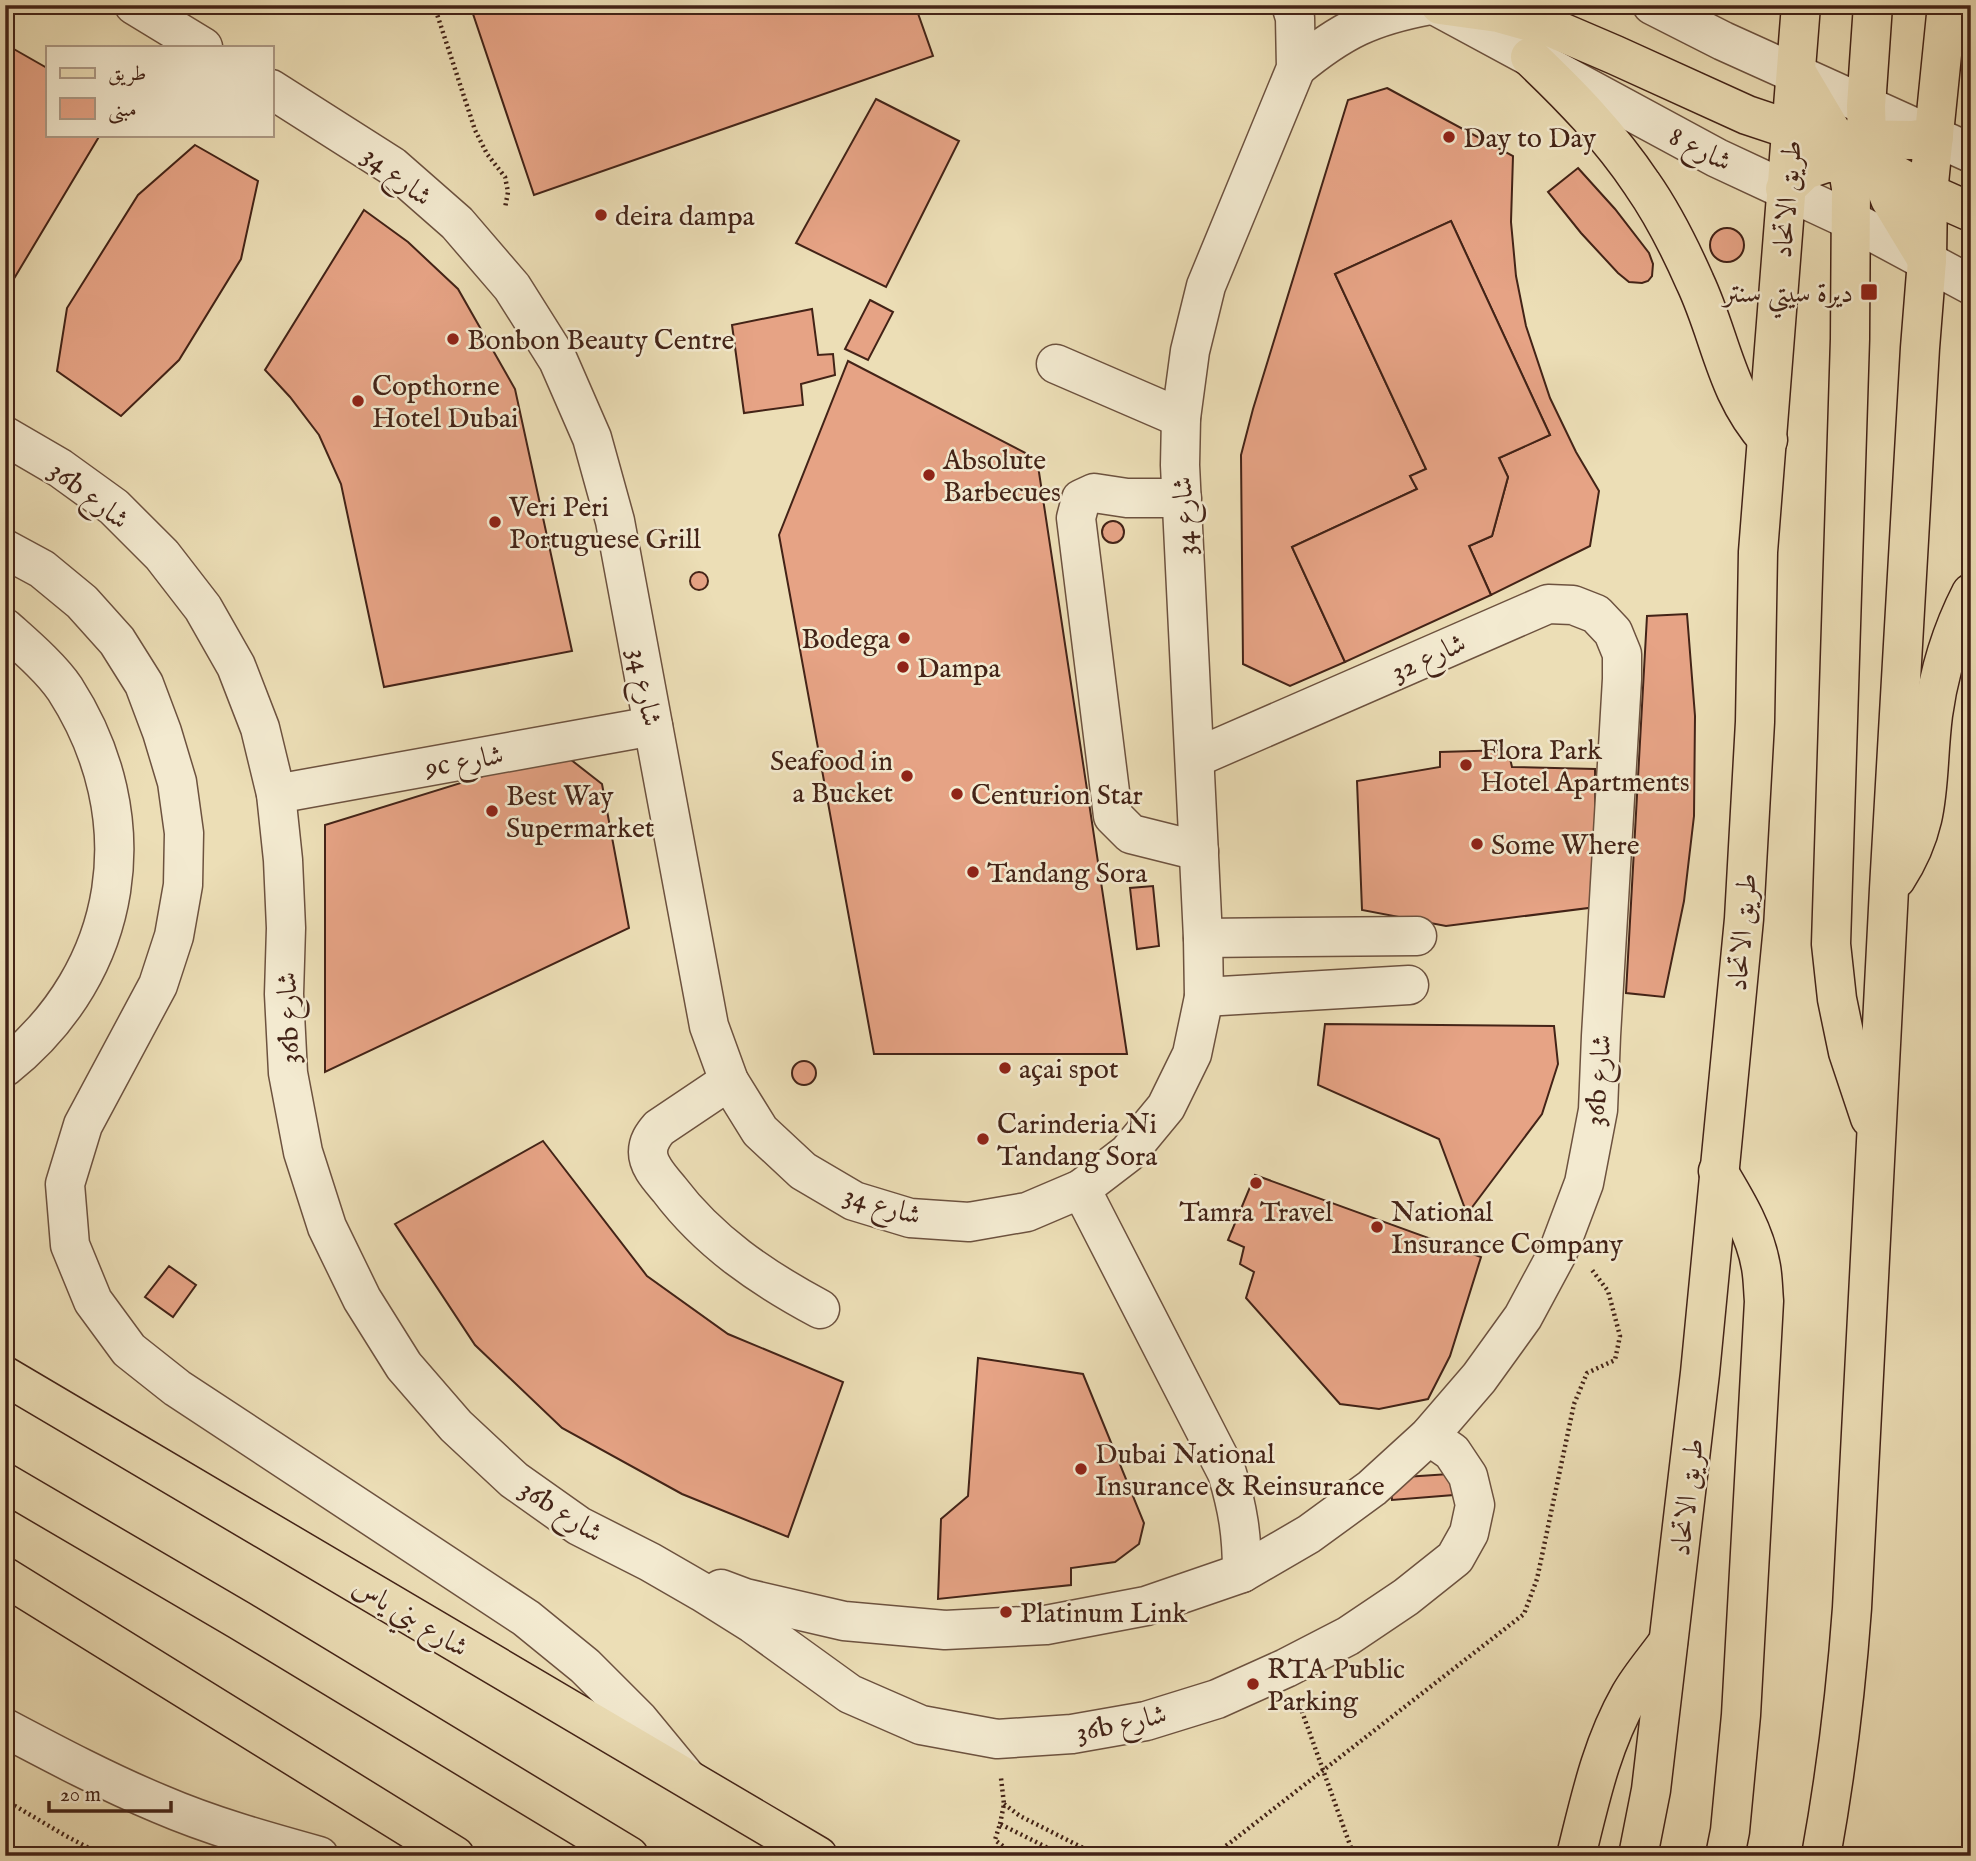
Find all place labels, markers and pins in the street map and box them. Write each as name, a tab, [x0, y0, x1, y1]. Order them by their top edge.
place label: Day to Day	[1463, 122, 1596, 157]
marker: Day to Day	[1441, 129, 1457, 145]
place label: deira dampa	[615, 200, 756, 235]
marker: deira dampa	[593, 207, 609, 223]
place label: ديرة سيتي سنتر	[1720, 277, 1853, 319]
marker: ديرة سيتي سنتر	[1859, 282, 1879, 302]
place label: Bonbon Beauty Centre	[467, 324, 734, 359]
marker: Bonbon Beauty Centre	[445, 331, 461, 347]
place label: Copthorne Hotel Dubai	[372, 370, 519, 437]
marker: Copthorne Hotel Dubai	[350, 393, 366, 409]
place label: Absolute Barbecues	[942, 444, 1061, 511]
marker: Absolute Barbecues	[921, 467, 937, 483]
place label: Veri Peri Portuguese Grill	[508, 491, 701, 558]
marker: Veri Peri Portuguese Grill	[487, 514, 503, 530]
place label: Bodega	[801, 623, 891, 658]
marker: Bodega	[896, 630, 912, 646]
place label: Dampa	[917, 652, 1001, 687]
marker: Dampa	[895, 659, 911, 675]
place label: Flora Park Hotel Apartments	[1480, 734, 1690, 801]
place label: Seafood in a Bucket	[770, 745, 893, 812]
marker: Flora Park Hotel Apartments	[1458, 757, 1474, 773]
marker: Seafood in a Bucket	[899, 768, 915, 784]
place label: Centurion Star	[971, 779, 1143, 814]
place label: Best Way Supermarket	[506, 780, 655, 847]
marker: Centurion Star	[949, 786, 965, 802]
marker: Best Way Supermarket	[484, 803, 500, 819]
place label: Some Where	[1491, 829, 1640, 864]
marker: Some Where	[1469, 836, 1485, 852]
place label: Tandang Sora	[987, 857, 1148, 892]
marker: Tandang Sora	[965, 864, 981, 880]
place label: açai spot	[1019, 1053, 1119, 1088]
marker: açai spot	[997, 1060, 1013, 1076]
place label: Carinderia Ni Tandang Sora	[997, 1108, 1158, 1175]
marker: Carinderia Ni Tandang Sora	[975, 1131, 991, 1147]
marker: Tamra Travel	[1248, 1175, 1264, 1191]
place label: Tamra Travel	[1179, 1196, 1333, 1231]
place label: National Insurance Company	[1391, 1196, 1623, 1263]
marker: National Insurance Company	[1369, 1219, 1385, 1235]
place label: Dubai National Insurance & Reinsurance	[1095, 1438, 1385, 1505]
marker: Dubai National Insurance & Reinsurance	[1073, 1461, 1089, 1477]
place label: Platinum Link	[1020, 1597, 1188, 1632]
marker: Platinum Link	[998, 1604, 1014, 1620]
place label: RTA Public Parking	[1267, 1653, 1405, 1720]
marker: RTA Public Parking	[1245, 1676, 1261, 1692]

